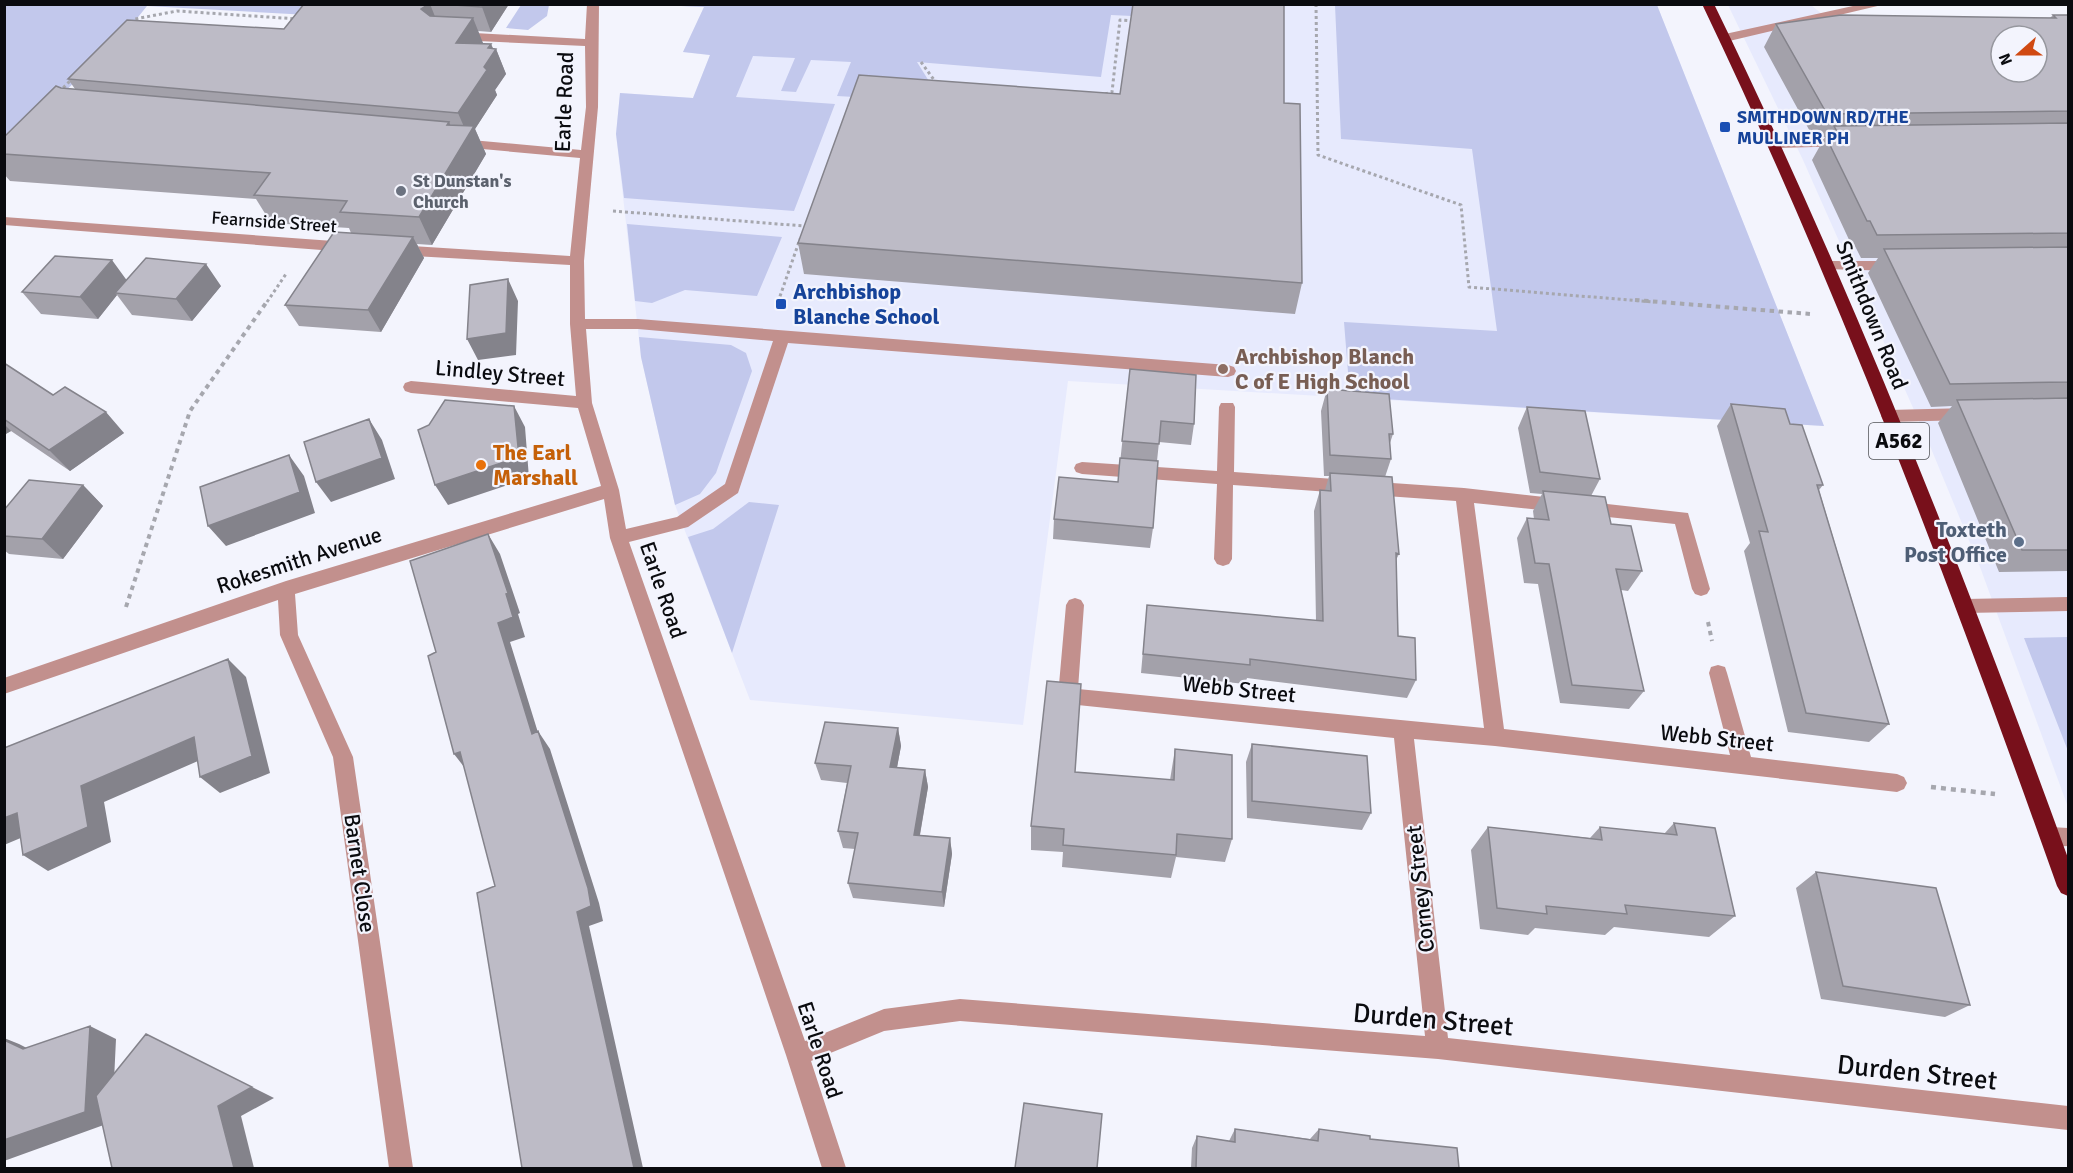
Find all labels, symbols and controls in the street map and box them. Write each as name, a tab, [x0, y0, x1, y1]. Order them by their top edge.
north arrow	[1989, 24, 2049, 84]
text: N	[1995, 50, 2017, 68]
street label: Earle Road	[549, 51, 579, 153]
place label: SMITHDOWN RD/THE MULLINER PH	[1737, 106, 1909, 149]
marker: SMITHDOWN RD/THE MULLINER PH	[1718, 120, 1732, 134]
place label: St Dunstan's Church	[413, 170, 511, 213]
marker: St Dunstan's Church	[394, 184, 408, 198]
street label: Fearnside Street	[211, 207, 337, 237]
street label: Smithdown Road	[1830, 237, 1914, 393]
place label: Archbishop Blanche School	[793, 278, 940, 330]
marker: Archbishop Blanche School	[774, 297, 788, 311]
place label: Archbishop Blanch C of E High School	[1235, 343, 1414, 395]
street label: Lindley Street	[434, 354, 566, 392]
marker: Archbishop Blanch C of E High School	[1216, 362, 1230, 376]
road number: A562	[1869, 423, 1929, 459]
place label: The Earl Marshall	[493, 439, 578, 491]
marker: The Earl Marshall	[474, 458, 488, 472]
place label: Toxteth Post Office	[1904, 516, 2007, 568]
street label: Rokesmith Avenue	[213, 521, 385, 599]
marker: Toxteth Post Office	[2012, 535, 2026, 549]
street label: Earle Road	[634, 538, 692, 642]
street label: Webb Street	[1181, 670, 1298, 708]
street label: Webb Street	[1659, 719, 1776, 757]
street label: Barnet Close	[338, 812, 382, 934]
street label: Corney Street	[1400, 824, 1440, 954]
street label: Durden Street	[1351, 997, 1515, 1043]
street label: Earle Road	[792, 998, 848, 1102]
street label: Durden Street	[1835, 1048, 1999, 1098]

